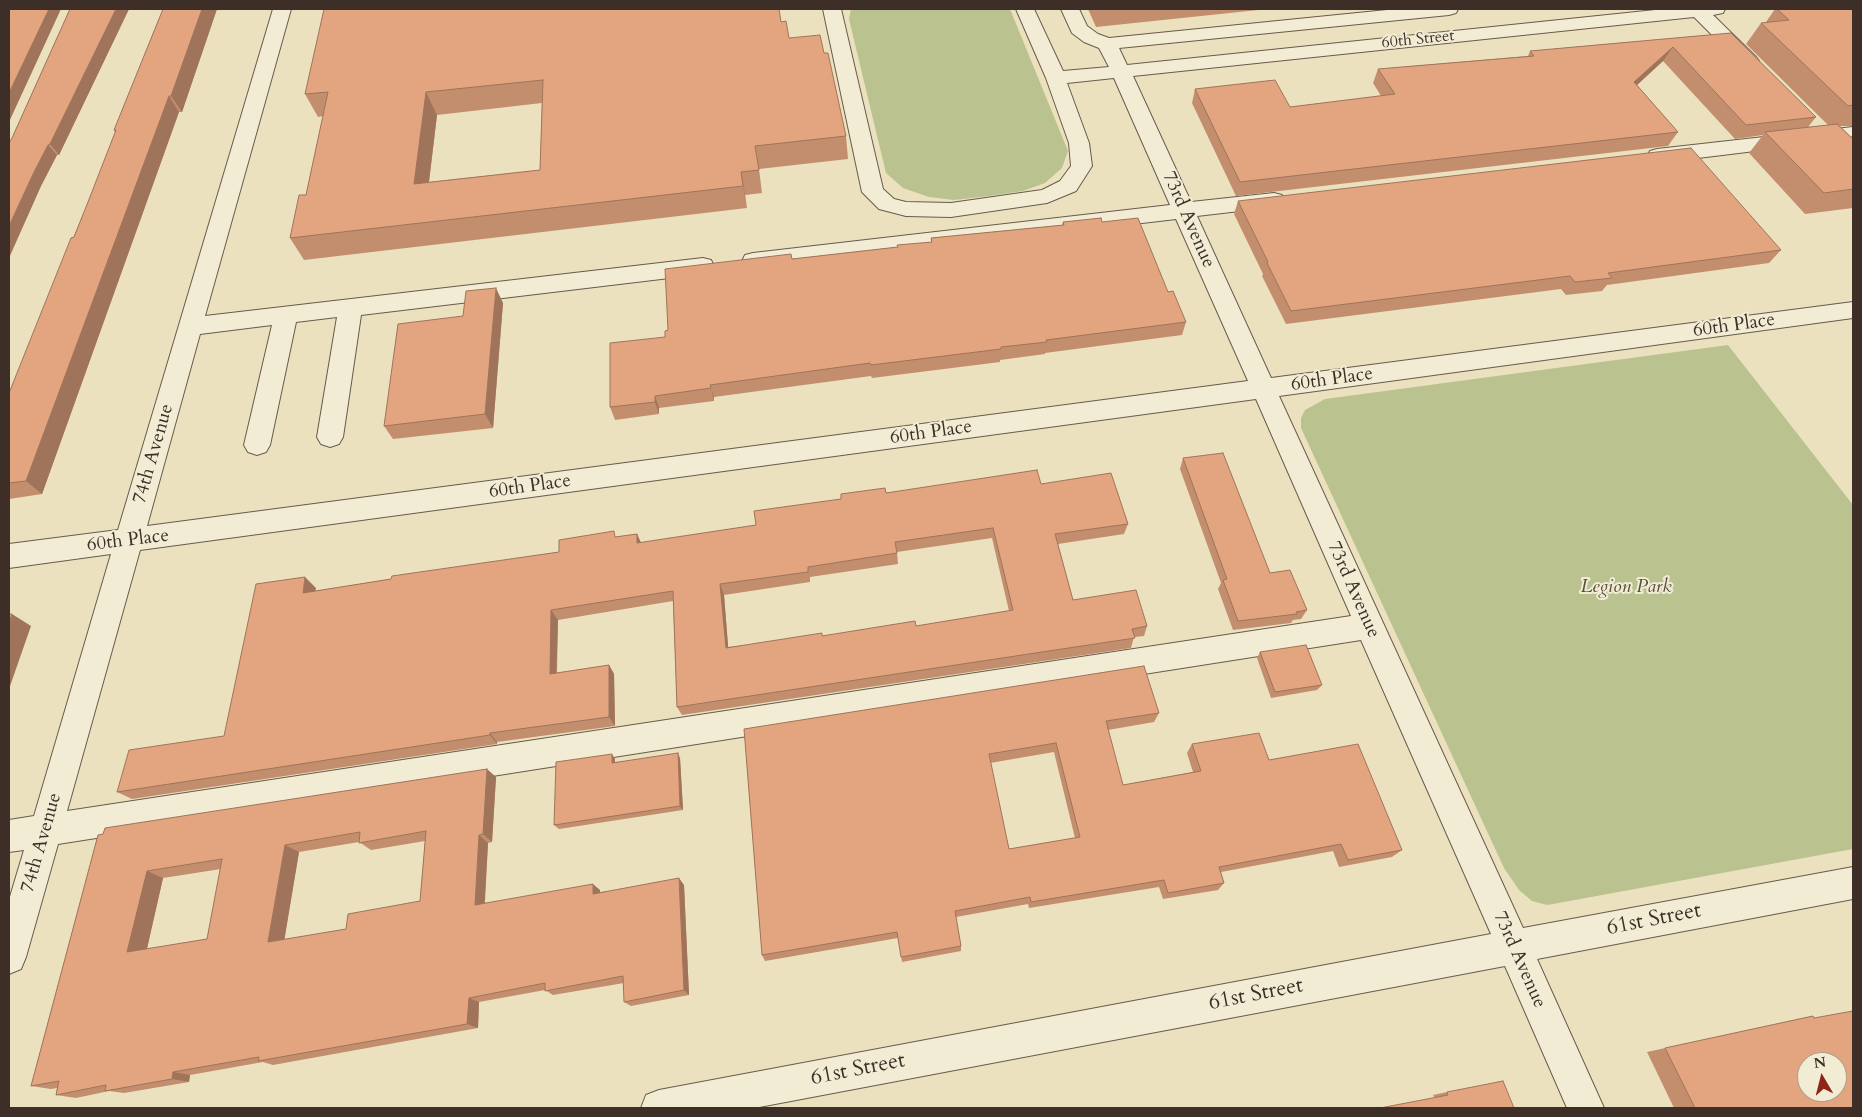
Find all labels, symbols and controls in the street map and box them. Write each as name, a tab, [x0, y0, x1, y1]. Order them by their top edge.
street label: 60th Street	[1381, 27, 1455, 53]
street label: 73rd Avenue	[1157, 168, 1219, 272]
street label: 60th Place	[1692, 309, 1776, 343]
street label: 60th Place	[1290, 363, 1374, 397]
street label: 74th Avenue	[129, 402, 179, 506]
street label: 60th Place	[889, 416, 973, 450]
street label: 60th Place	[488, 470, 572, 504]
street label: 60th Place	[86, 525, 170, 557]
street label: 73rd Avenue	[1322, 538, 1384, 642]
park label: Legion Park	[1580, 577, 1672, 599]
street label: 74th Avenue	[17, 791, 67, 895]
street label: 61st Street	[1605, 898, 1703, 942]
street label: 73rd Avenue	[1488, 908, 1550, 1012]
street label: 61st Street	[1207, 973, 1305, 1017]
street label: 61st Street	[809, 1048, 907, 1092]
north arrow	[1797, 1052, 1847, 1102]
text: N	[1813, 1052, 1827, 1073]

